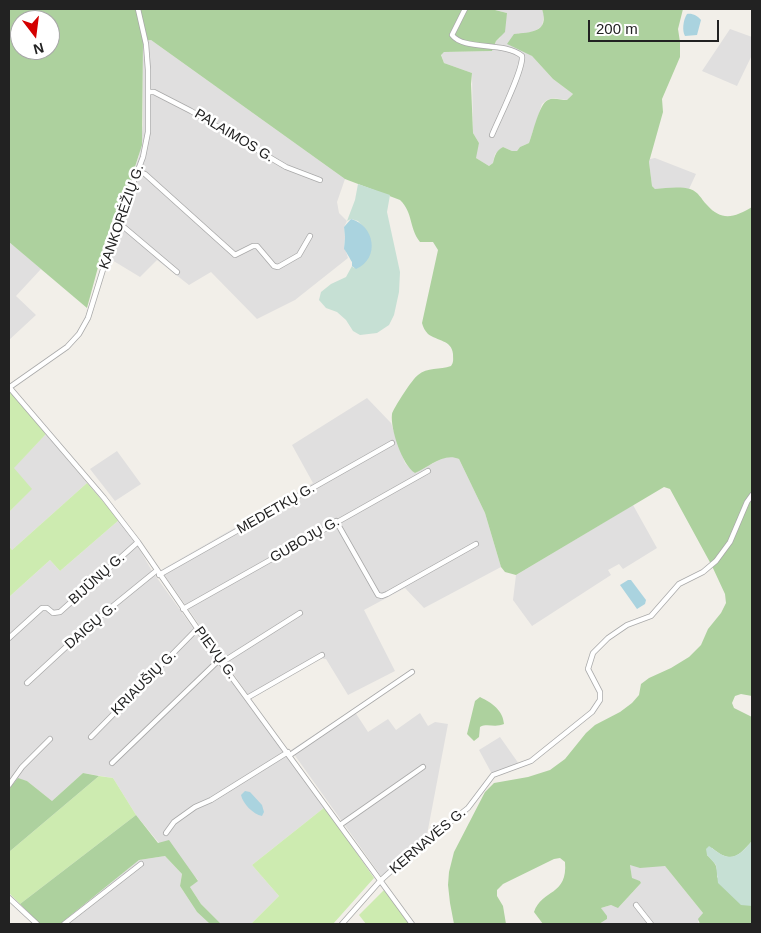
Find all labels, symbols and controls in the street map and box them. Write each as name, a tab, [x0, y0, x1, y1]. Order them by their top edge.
north arrow	[10, 10, 60, 60]
scale bar	[591, 10, 722, 42]
text: 200 m	[596, 20, 638, 37]
text: N	[32, 39, 46, 58]
street label: PALAIMOS G.	[191, 106, 277, 166]
street label: KANKORĖŽIŲ G.	[96, 162, 148, 272]
street label: MEDETKŲ G.	[234, 480, 318, 538]
street label: GUBOJŲ G.	[267, 513, 343, 567]
street label: BIJŪNŲ G.	[66, 550, 128, 608]
street label: DAIGŲ G.	[62, 599, 120, 653]
street label: PIEVŲ G.	[190, 624, 240, 682]
street label: KRIAUŠIŲ G.	[108, 647, 180, 719]
street label: KERNAVĖS G.	[387, 804, 469, 878]

